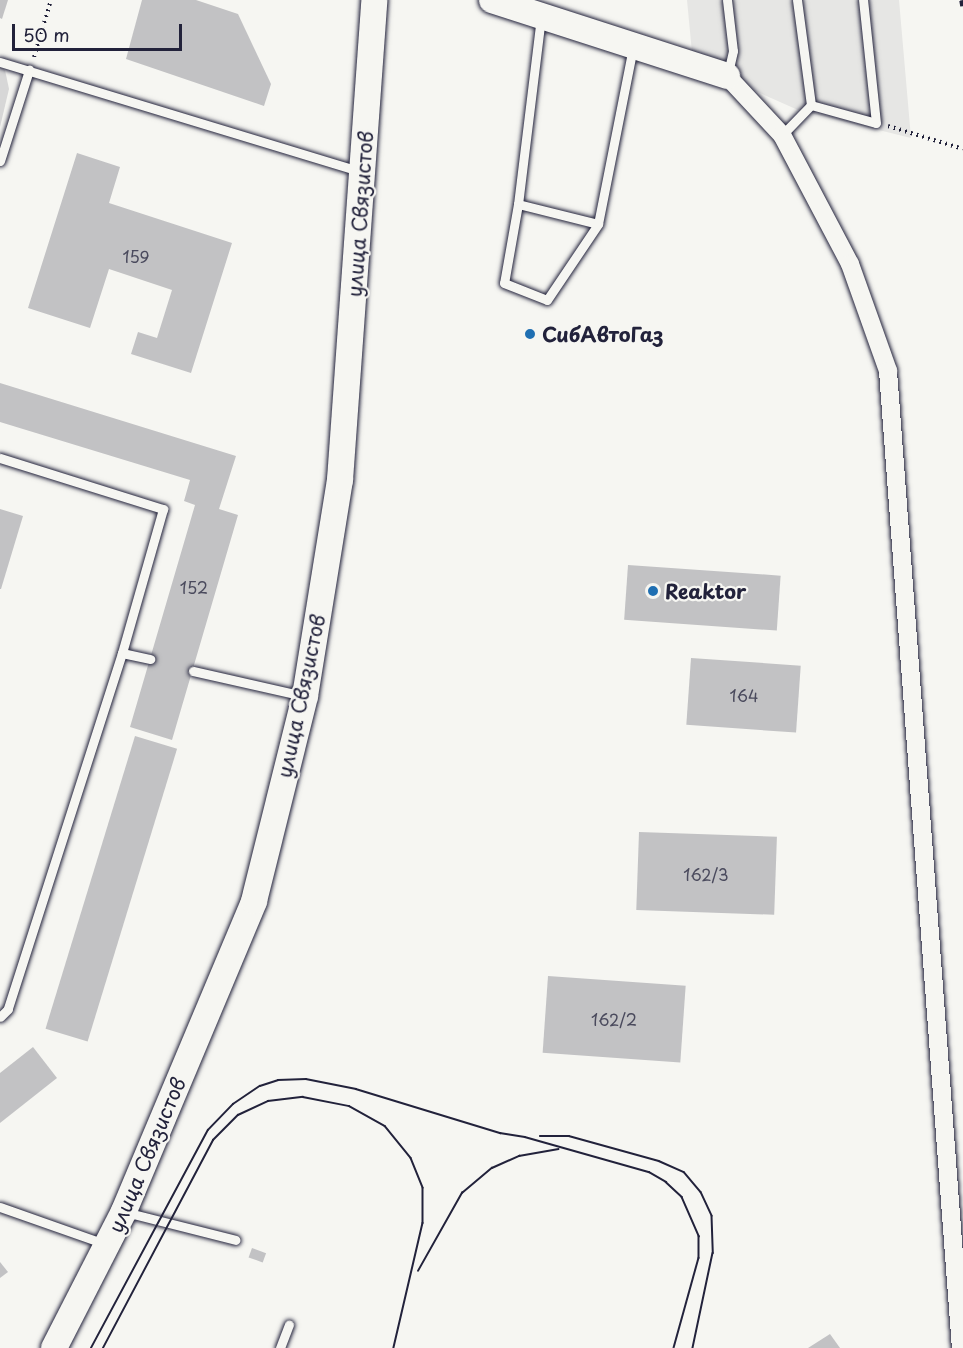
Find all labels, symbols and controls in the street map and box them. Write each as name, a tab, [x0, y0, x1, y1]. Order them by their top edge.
scale bar	[15, 12, 184, 50]
text: 50 m	[23, 21, 70, 48]
street label: улица Связистов	[342, 130, 378, 298]
house number: 159	[122, 246, 150, 266]
place label: СибАвтоГаз	[542, 322, 663, 346]
marker: СибАвтоГаз	[523, 327, 537, 341]
house number: 152	[180, 577, 208, 597]
place label: Reaktor	[665, 579, 746, 603]
marker: Reaktor	[646, 584, 660, 598]
street label: улица Связистов	[272, 611, 330, 781]
house number: 164	[730, 685, 758, 705]
house number: 162/3	[683, 864, 729, 884]
house number: 162/2	[591, 1009, 637, 1029]
street label: улица Связистов	[103, 1073, 191, 1237]

